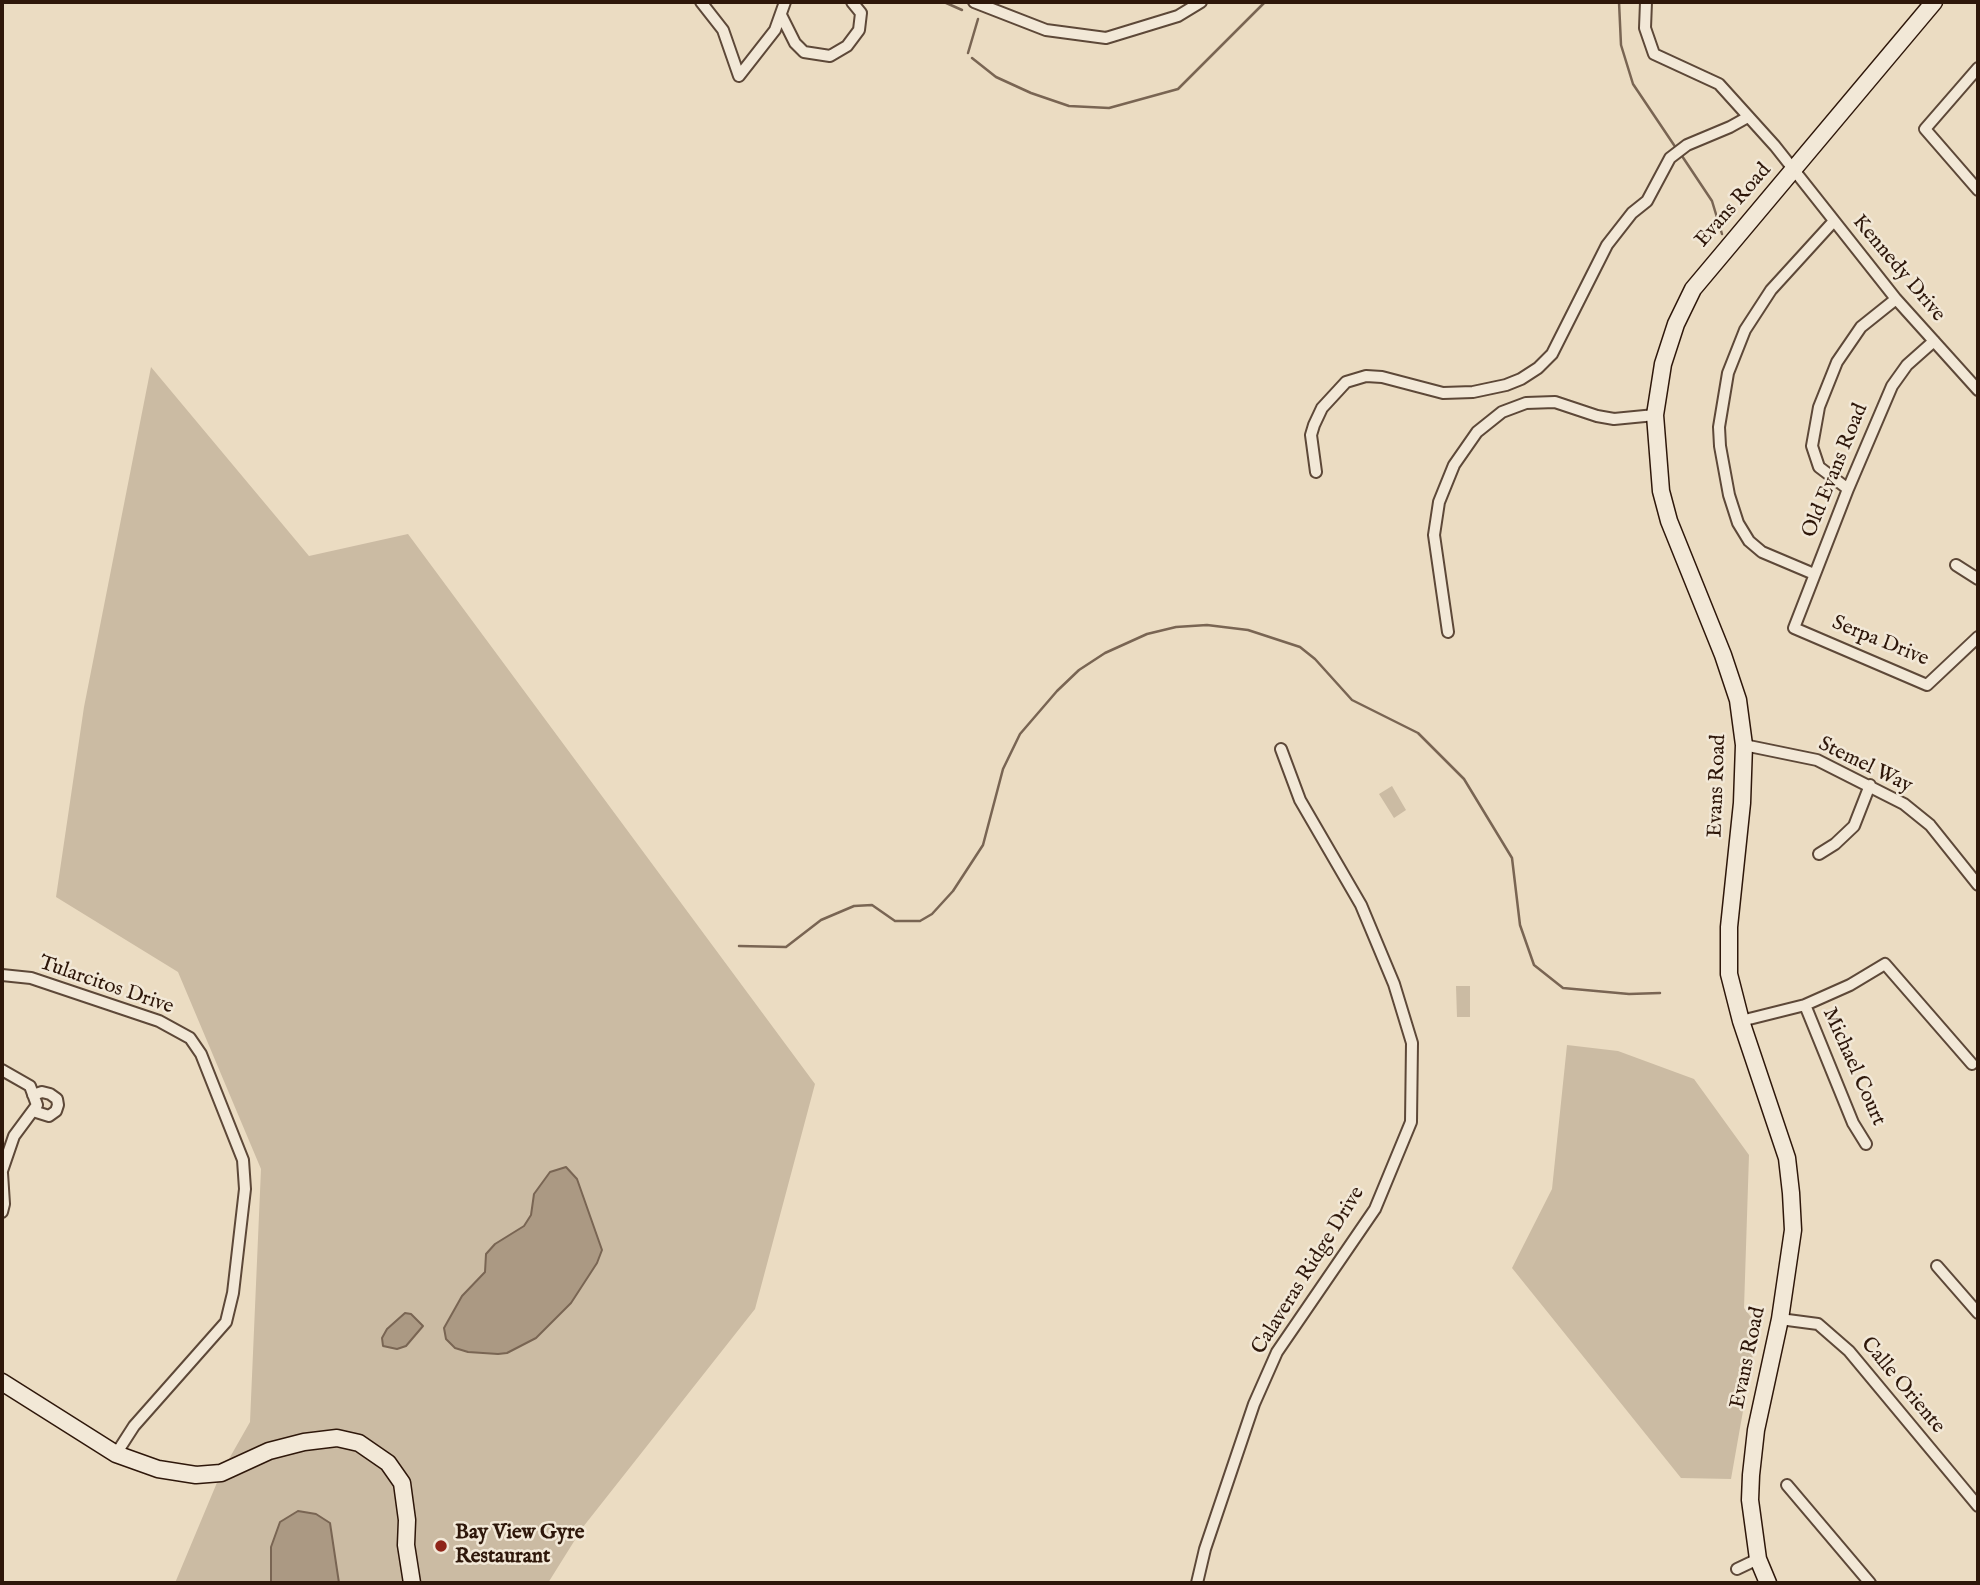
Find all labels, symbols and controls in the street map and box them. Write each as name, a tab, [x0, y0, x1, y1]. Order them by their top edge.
street label: Evans Road	[1691, 159, 1777, 253]
street label: Kennedy Drive	[1846, 210, 1950, 328]
street label: Old Evans Road	[1798, 400, 1874, 542]
street label: Serpa Drive	[1828, 611, 1932, 673]
street label: Stemel Way	[1814, 732, 1916, 800]
street label: Evans Road	[1704, 734, 1732, 838]
street label: Tularcitos Drive	[35, 951, 177, 1021]
street label: Michael Court	[1816, 1004, 1890, 1130]
street label: Calaveras Ridge Drive	[1247, 1182, 1371, 1360]
street label: Evans Road	[1726, 1305, 1772, 1411]
street label: Calle Oriente	[1854, 1333, 1950, 1439]
place label: Bay View Gyre Restaurant	[455, 1521, 584, 1571]
marker: Bay View Gyre Restaurant	[433, 1538, 449, 1554]

